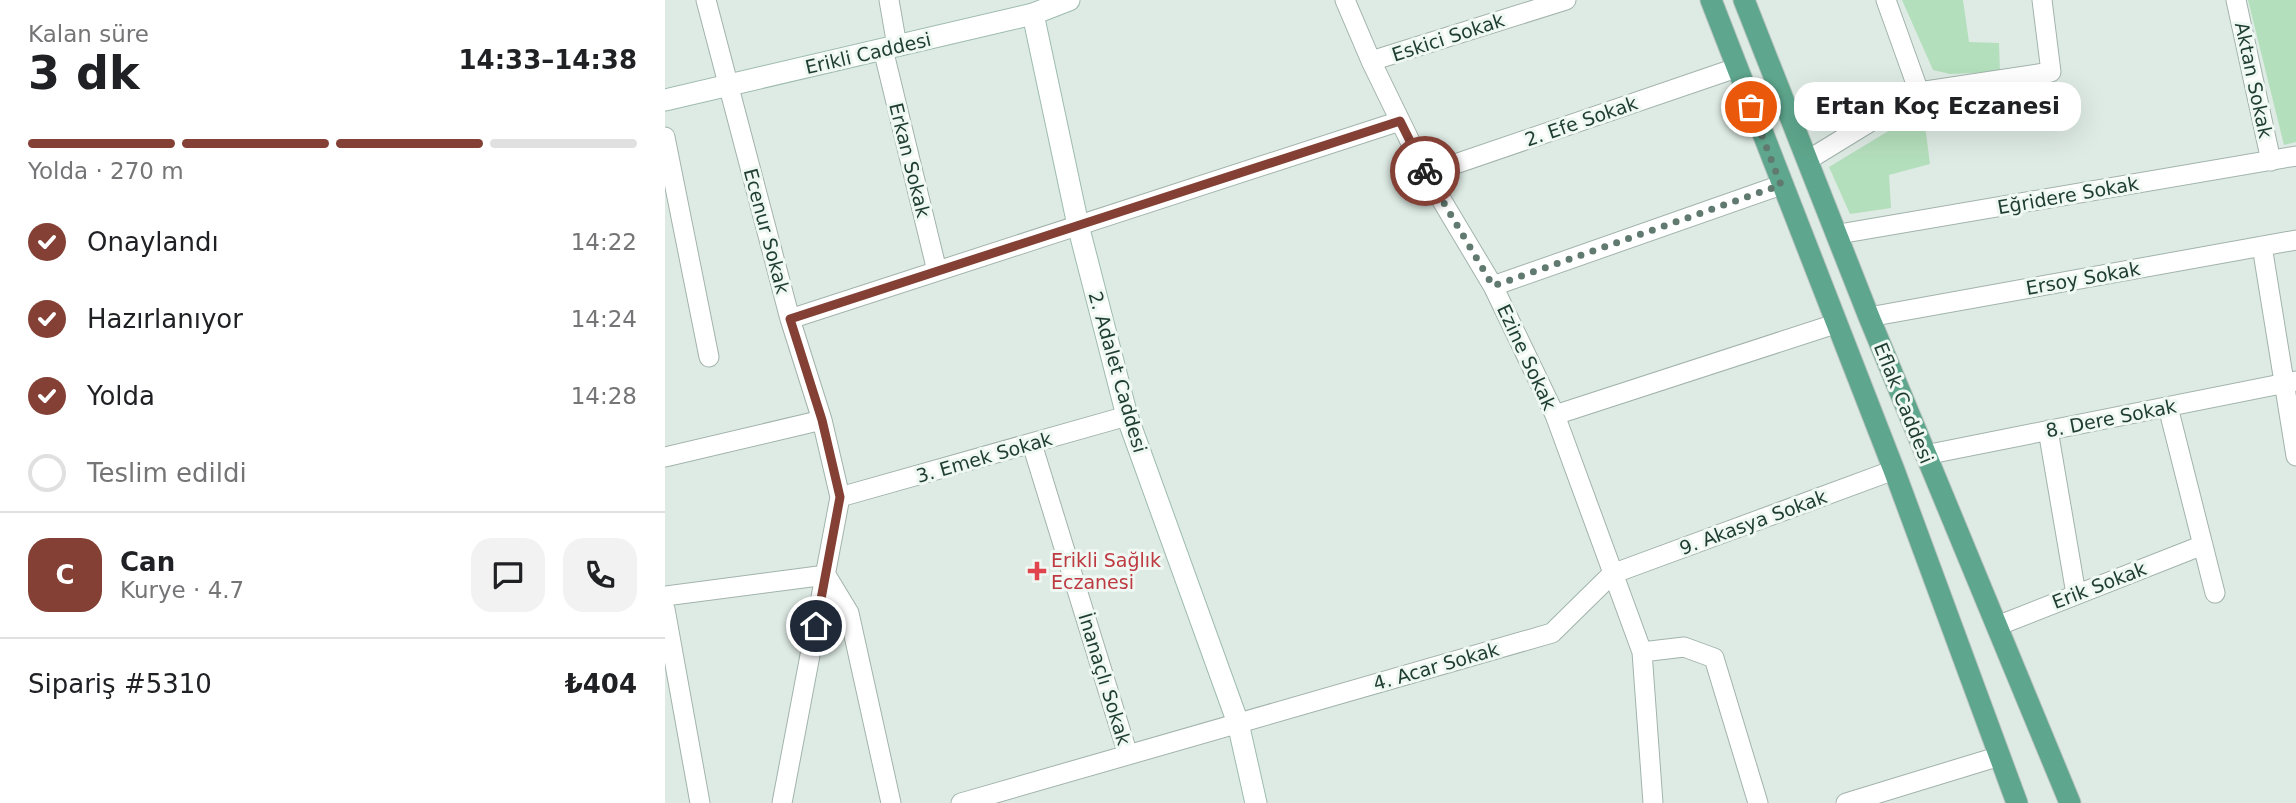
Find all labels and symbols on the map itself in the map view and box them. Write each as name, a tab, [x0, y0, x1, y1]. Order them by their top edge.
street label: Eskici Sokak	[1389, 8, 1507, 66]
street label: Aktan Sokak	[2231, 20, 2277, 140]
street label: Erikli Caddesi	[803, 28, 933, 78]
pin	[1721, 77, 1781, 137]
callout: Ertan Koç Eczanesi	[1793, 82, 2080, 132]
street label: 2. Efe Sokak	[1522, 91, 1640, 151]
street label: Erkan Sokak	[885, 100, 935, 220]
courier	[1390, 136, 1460, 206]
street label: Ecenur Sokak	[740, 166, 794, 296]
street label: Eğridere Sokak	[1996, 172, 2140, 218]
street label: Ersoy Sokak	[2024, 257, 2142, 299]
street label: 2. Adalet Caddesi	[1084, 289, 1152, 455]
street label: Ezine Sokak	[1493, 301, 1561, 413]
street label: Eflak Caddesi	[1870, 339, 1938, 467]
street label: 8. Dere Sokak	[2044, 395, 2178, 441]
street label: 3. Emek Sokak	[913, 427, 1055, 487]
street label: 9. Akasya Sokak	[1676, 485, 1830, 559]
place label: Erikli Sağlık Eczanesi	[1051, 549, 1161, 593]
street label: Erik Sokak	[2049, 557, 2149, 613]
marker: Erikli Sağlık Eczanesi	[1029, 563, 1045, 579]
pin	[786, 596, 846, 656]
street label: İnanaçlı Sokak	[1074, 610, 1136, 748]
street label: 4. Acar Sokak	[1371, 638, 1501, 694]

